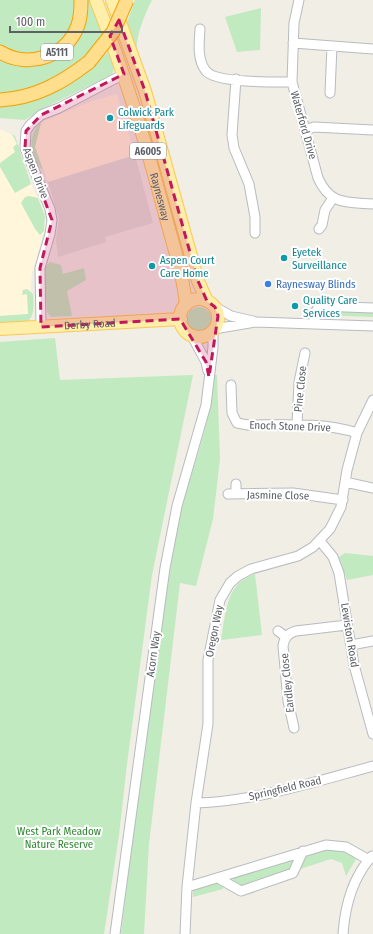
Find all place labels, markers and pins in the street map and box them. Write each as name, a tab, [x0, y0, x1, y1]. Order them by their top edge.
place label: Colwick Park Lifeguards	[118, 106, 175, 132]
marker: Colwick Park Lifeguards	[105, 113, 115, 123]
place label: Eyetek Surveillance	[292, 246, 347, 272]
marker: Eyetek Surveillance	[279, 253, 289, 263]
place label: Aspen Court Care Home	[160, 254, 215, 280]
marker: Aspen Court Care Home	[147, 261, 157, 271]
place label: Raynesway Blinds	[276, 278, 356, 291]
marker: Raynesway Blinds	[263, 279, 273, 289]
place label: Quality Care Services	[303, 294, 358, 320]
marker: Quality Care Services	[290, 301, 300, 311]

